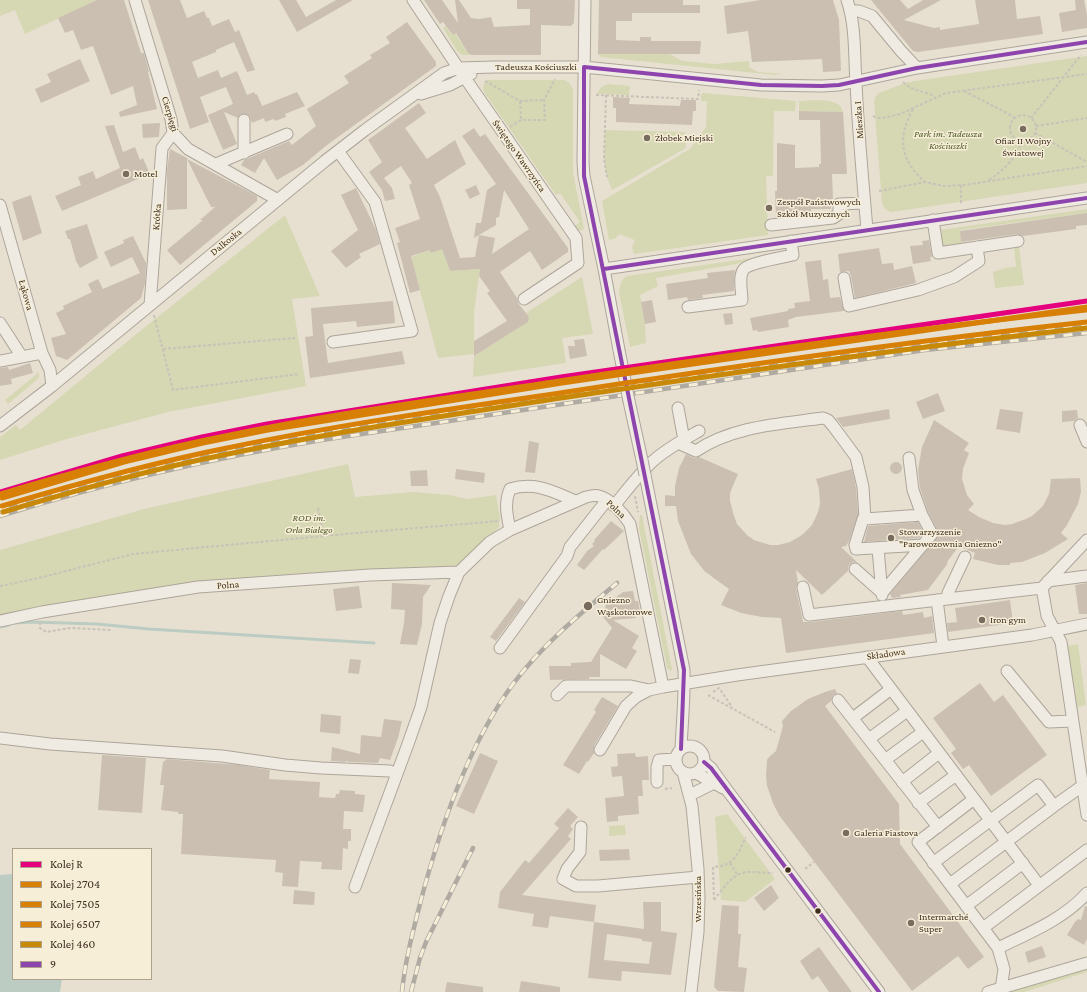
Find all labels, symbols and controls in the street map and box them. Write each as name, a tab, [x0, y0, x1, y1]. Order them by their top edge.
street label: Tadeusza Kościuszki	[495, 61, 577, 73]
street label: Cierpięgi	[159, 95, 181, 133]
street label: Mieszka I	[852, 101, 866, 139]
street label: Świętego Wawrzyńca	[490, 118, 548, 194]
marker: Ofiar II Wojny Światowej	[1018, 124, 1028, 134]
park label: Park im. Tadeusza Kościuszki	[914, 128, 982, 152]
place label: Żłobek Miejski	[655, 132, 713, 144]
marker: Żłobek Miejski	[642, 133, 652, 143]
place label: Ofiar II Wojny Światowej	[995, 135, 1051, 158]
place label: Motel	[134, 168, 158, 180]
marker: Motel	[121, 169, 131, 179]
place label: Zespół Państwowych Szkół Muzycznych	[777, 196, 861, 220]
street label: Krótka	[150, 203, 164, 231]
marker: Zespół Państwowych Szkół Muzycznych	[764, 203, 774, 213]
street label: Dalkoska	[208, 226, 244, 258]
street label: Łąkowa	[16, 278, 36, 312]
street label: Polna	[604, 497, 628, 521]
park label: ROD im. Orła Białego	[286, 512, 332, 536]
place label: Stowarzyszenie "Parowozownia Gniezno"	[899, 526, 1002, 550]
marker: Stowarzyszenie "Parowozownia Gniezno"	[886, 533, 896, 543]
street label: Polna	[216, 578, 240, 592]
place label: Gniezno Wąskotorowe	[597, 594, 652, 618]
marker: Gniezno Wąskotorowe	[582, 600, 594, 612]
place label: Iron gym	[990, 614, 1026, 626]
marker: Iron gym	[977, 615, 987, 625]
street label: Składowa	[866, 645, 906, 663]
place label: Galeria Piastova	[854, 827, 918, 839]
marker: Galeria Piastova	[841, 828, 851, 838]
legend	[12, 848, 152, 980]
text: Kolej R	[50, 857, 83, 871]
unlabelled marker	[783, 865, 793, 875]
street label: Wrzesińska	[692, 876, 704, 922]
text: Kolej 2704	[50, 877, 100, 891]
text: Kolej 7505	[50, 897, 100, 911]
unlabelled marker	[813, 906, 823, 916]
place label: Intermarché Super	[919, 911, 968, 934]
text: Kolej 6507	[50, 917, 100, 931]
marker: Intermarché Super	[906, 918, 916, 928]
text: Kolej 460	[50, 937, 95, 951]
text: 9	[50, 957, 56, 971]

